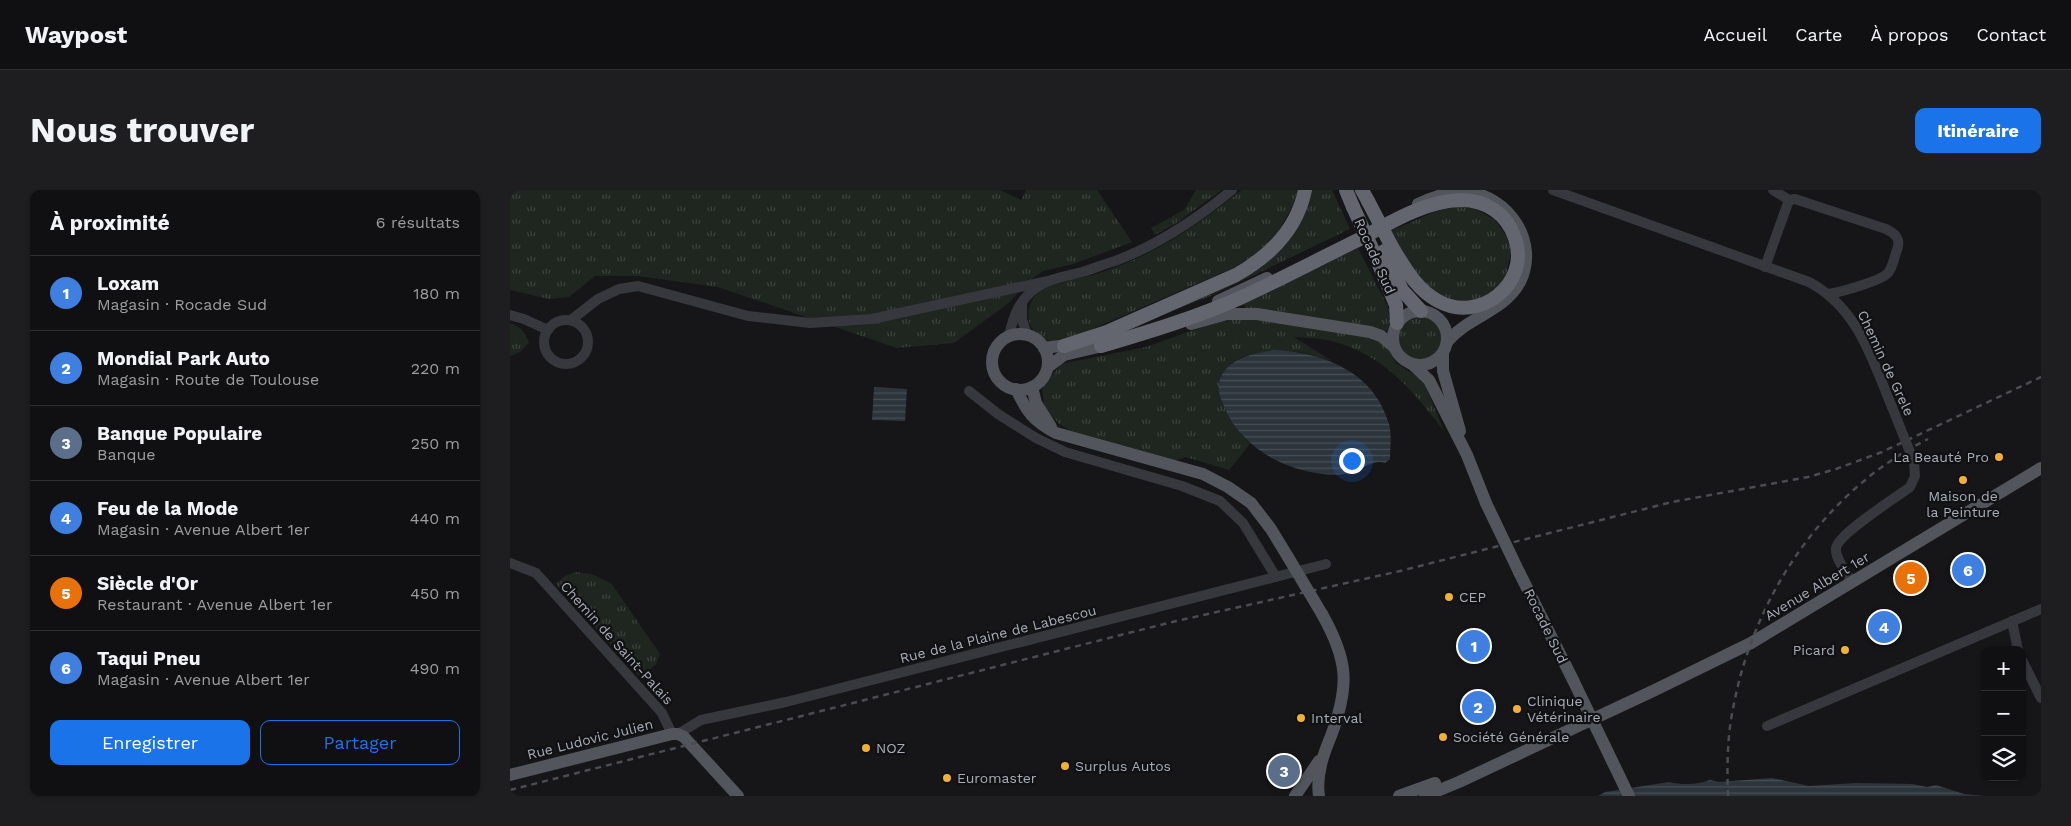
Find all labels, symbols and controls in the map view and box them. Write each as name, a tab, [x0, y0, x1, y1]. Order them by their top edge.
text: Waypost	[25, 21, 127, 49]
text: Accueil	[1704, 24, 1767, 45]
text: Carte	[1795, 24, 1842, 45]
text: À propos	[1870, 24, 1948, 45]
text: Contact	[1976, 24, 2046, 45]
button: Itinéraire	[1915, 108, 2041, 153]
text: Nous trouver	[30, 109, 254, 151]
text: À proximité	[50, 210, 170, 235]
text: 6 résultats	[376, 213, 460, 232]
street label: Rocade Sud	[1351, 216, 1399, 296]
text: Loxam	[97, 272, 159, 295]
text: 1	[63, 284, 69, 303]
text: 180 m	[413, 284, 460, 303]
text: Magasin · Rocade Sud	[97, 295, 267, 314]
street label: Chemin de Grele	[1855, 308, 1917, 418]
text: Mondial Park Auto	[97, 347, 270, 370]
text: 2	[61, 359, 71, 378]
text: 220 m	[411, 359, 460, 378]
text: Magasin · Route de Toulouse	[97, 370, 319, 389]
text: Banque Populaire	[97, 422, 262, 445]
text: 3	[61, 434, 71, 453]
text: 250 m	[411, 434, 460, 453]
text: Banque	[97, 445, 156, 464]
your location	[1339, 448, 1365, 474]
place label: La Beauté Pro	[1893, 449, 1989, 465]
marker: La Beauté Pro	[1993, 451, 2005, 463]
marker: Maison de la Peinture	[1957, 474, 1969, 486]
place label: Maison de la Peinture	[1926, 488, 2000, 520]
text: Feu de la Mode	[97, 497, 238, 520]
text: 4	[61, 509, 71, 528]
text: 440 m	[410, 509, 460, 528]
text: Magasin · Avenue Albert 1er	[97, 520, 310, 539]
street label: Avenue Albert 1er	[1762, 548, 1872, 624]
pin: 6	[1952, 551, 1984, 589]
pin: 5	[1895, 559, 1927, 597]
text: Siècle d'Or	[97, 572, 198, 595]
street label: Chemin de Saint-Palais	[557, 578, 677, 708]
text: 5	[61, 584, 71, 603]
text: 450 m	[410, 584, 460, 603]
street label: Rocade Sud	[1521, 586, 1571, 666]
place label: CEP	[1459, 589, 1486, 605]
marker: CEP	[1443, 591, 1455, 603]
text: Restaurant · Avenue Albert 1er	[97, 595, 332, 614]
street label: Rue de la Plaine de Labescou	[898, 602, 1098, 666]
pin: 4	[1868, 608, 1900, 646]
pin: 1	[1458, 627, 1490, 665]
place label: Picard	[1793, 642, 1835, 658]
marker: Picard	[1839, 644, 1851, 656]
map controls	[1981, 646, 2026, 781]
button: +	[1981, 646, 2026, 691]
text: Taqui Pneu	[97, 647, 201, 670]
text: 6	[61, 659, 71, 678]
text: 490 m	[410, 659, 460, 678]
text: Magasin · Avenue Albert 1er	[97, 670, 310, 689]
pin: 2	[1462, 688, 1494, 726]
button: −	[1981, 691, 2026, 736]
place label: Clinique Vétérinaire	[1527, 693, 1601, 725]
marker: Clinique Vétérinaire	[1511, 703, 1523, 715]
place label: Interval	[1311, 710, 1363, 726]
marker: Interval	[1295, 712, 1307, 724]
street label: Rue Ludovic Julien	[525, 716, 655, 762]
button: Enregistrer	[50, 720, 250, 765]
button: Partager	[260, 720, 460, 765]
place label: Société Générale	[1453, 729, 1569, 745]
marker: Société Générale	[1437, 731, 1449, 743]
button: layers	[1981, 736, 2026, 781]
place label: NOZ	[876, 740, 906, 756]
marker: NOZ	[860, 742, 872, 754]
pin: 3	[1268, 752, 1300, 790]
place label: Surplus Autos	[1075, 758, 1171, 774]
marker: Surplus Autos	[1059, 760, 1071, 772]
place label: Euromaster	[957, 770, 1037, 786]
marker: Euromaster	[941, 772, 953, 784]

